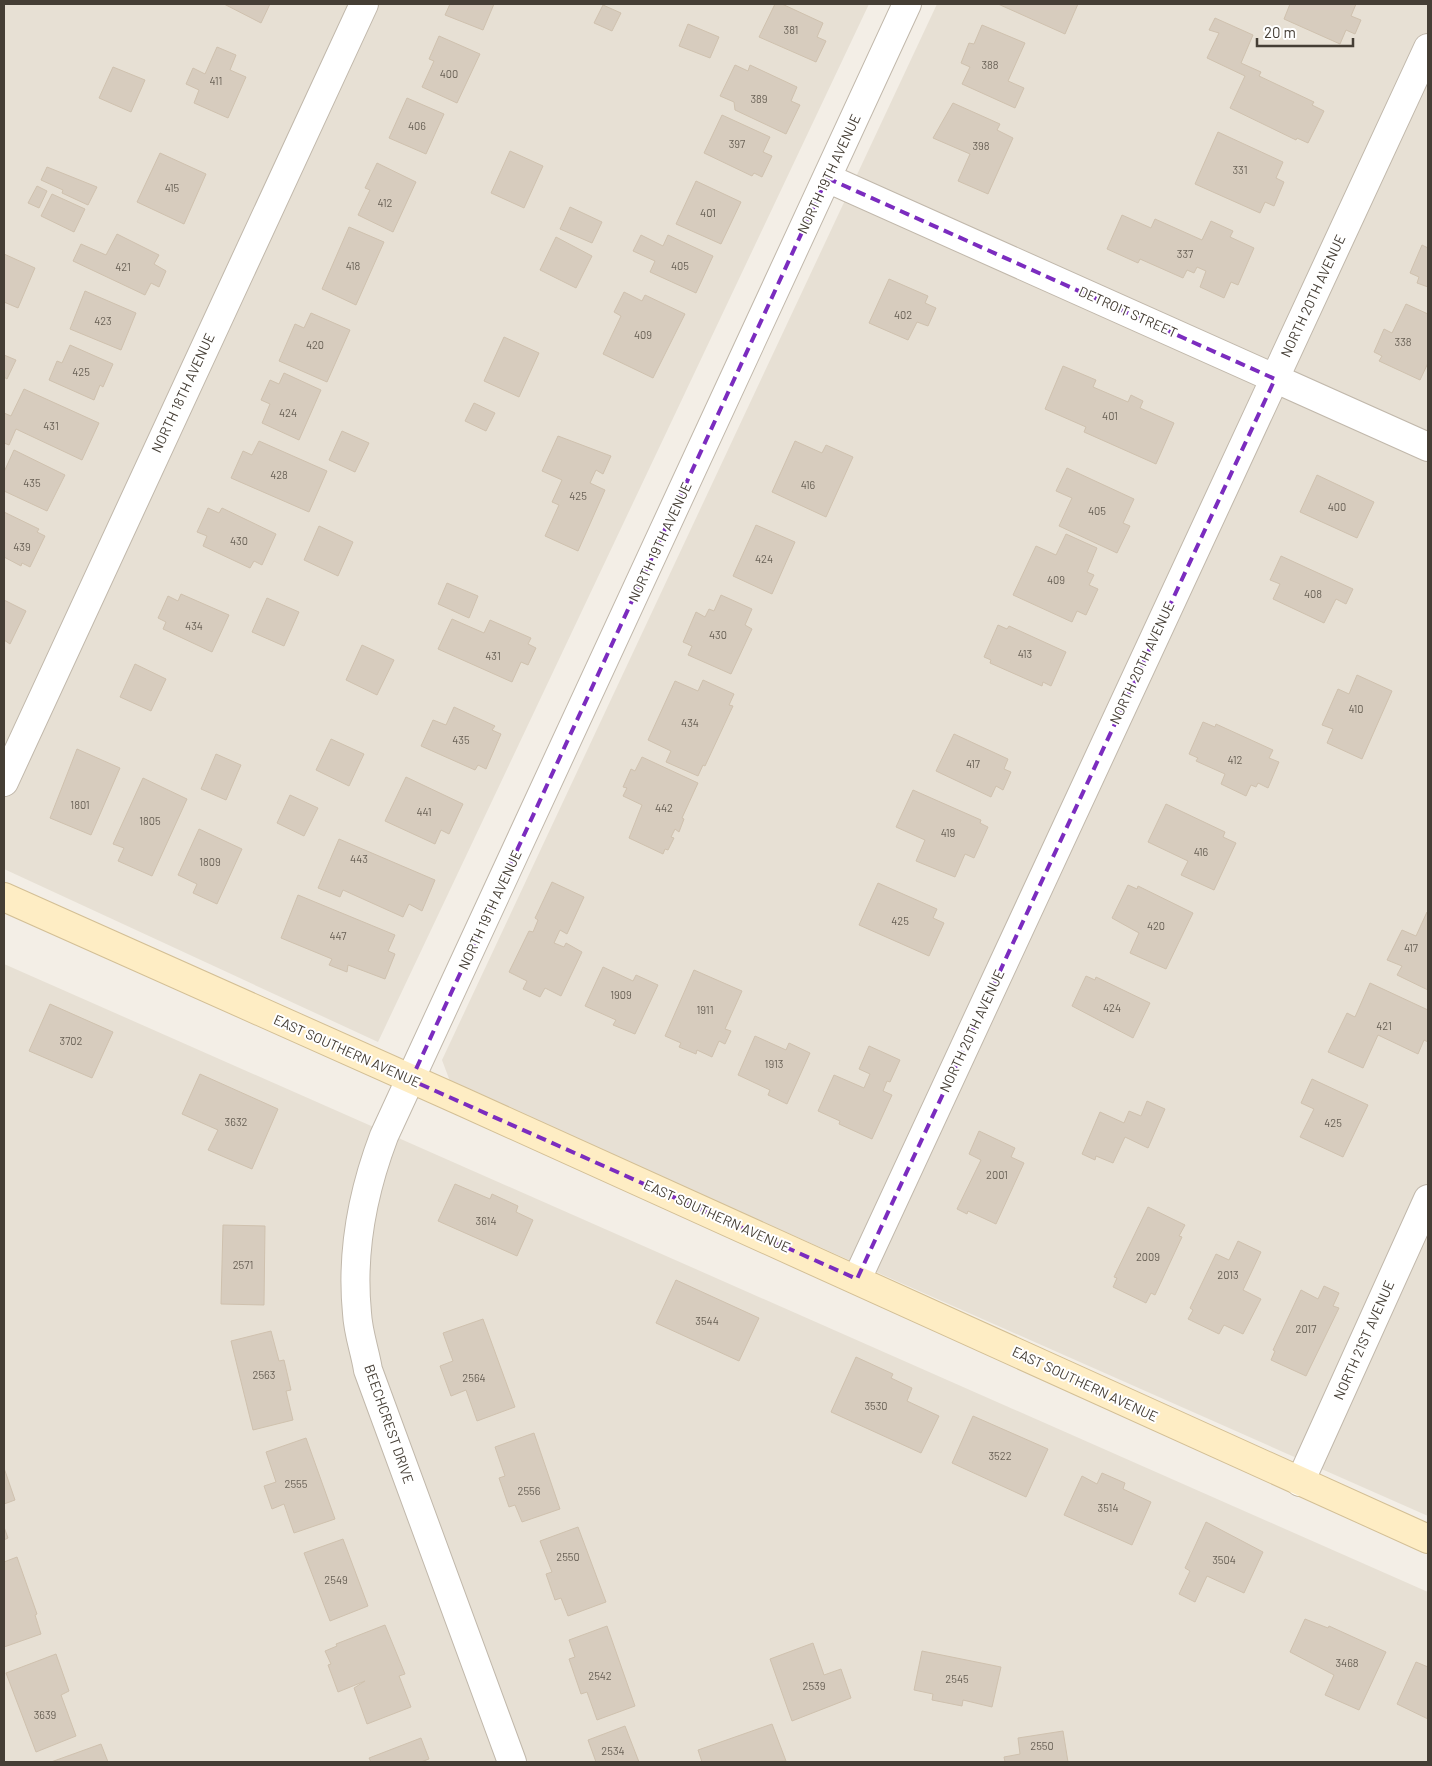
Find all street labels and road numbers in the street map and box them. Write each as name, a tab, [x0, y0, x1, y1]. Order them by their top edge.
street label: NORTH 19TH AVENUE	[793, 111, 864, 236]
street label: NORTH 20TH AVENUE	[1277, 232, 1348, 360]
street label: DETROIT STREET	[1076, 282, 1180, 341]
street label: NORTH 18TH AVENUE	[147, 330, 218, 455]
street label: NORTH 19TH AVENUE	[624, 479, 695, 604]
street label: NORTH 20TH AVENUE	[1106, 599, 1177, 727]
street label: NORTH 19TH AVENUE	[454, 847, 525, 972]
street label: NORTH 20TH AVENUE	[936, 967, 1007, 1095]
street label: EAST SOUTHERN AVENUE	[271, 1010, 423, 1091]
street label: EAST SOUTHERN AVENUE	[641, 1175, 793, 1256]
street label: NORTH 21ST AVENUE	[1330, 1277, 1398, 1402]
street label: EAST SOUTHERN AVENUE	[1010, 1342, 1161, 1425]
street label: BEECHCREST DRIVE	[361, 1362, 418, 1486]

